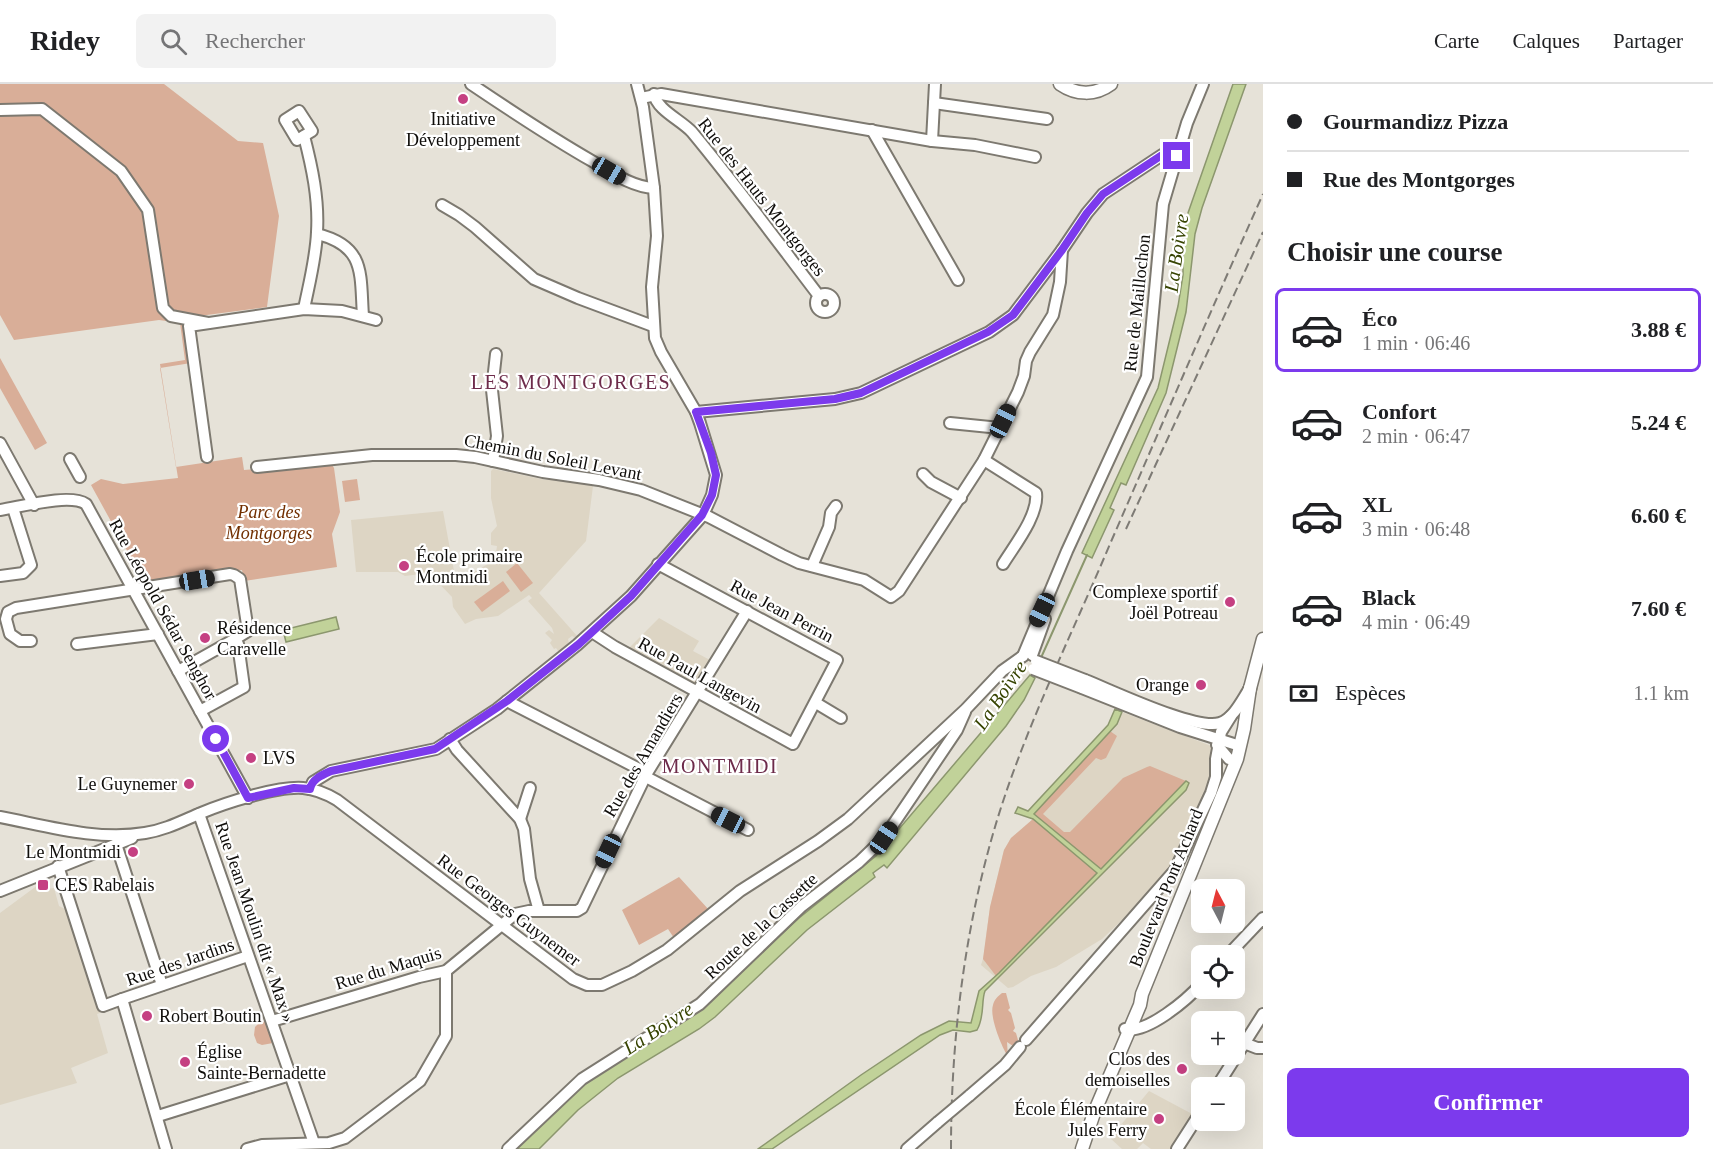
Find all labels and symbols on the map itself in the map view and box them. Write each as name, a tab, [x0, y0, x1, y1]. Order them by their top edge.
marker: Initiative Développement	[456, 92, 470, 106]
place label: Initiative Développement	[406, 109, 520, 150]
street label: Rue des Hauts Montgorges	[694, 114, 830, 280]
route end	[1163, 142, 1190, 169]
car	[589, 154, 629, 188]
water label: La Boivre	[1159, 212, 1192, 294]
street label: Rue de Maillochon	[1120, 233, 1154, 373]
district label: LES MONTGORGES	[471, 371, 671, 393]
car	[987, 401, 1019, 441]
street label: Chemin du Soleil Levant	[463, 430, 643, 484]
park label: Parc des Montgorges	[225, 502, 312, 543]
street label: Rue Léopold Sédar Senghor	[105, 515, 221, 703]
place label: École primaire Montmidi	[416, 545, 522, 587]
marker: École primaire Montmidi	[397, 559, 411, 573]
car	[178, 568, 216, 592]
street label: Rue Jean Perrin	[727, 575, 837, 647]
place label: Complexe sportif Joël Potreau	[1093, 582, 1218, 623]
car	[1026, 590, 1058, 630]
marker: Complexe sportif Joël Potreau	[1223, 595, 1237, 609]
place label: Résidence Caravelle	[217, 618, 291, 659]
marker: Résidence Caravelle	[198, 631, 212, 645]
street label: Rue Paul Langevin	[635, 633, 765, 717]
water label: La Boivre	[968, 656, 1031, 735]
place label: Orange	[1136, 675, 1189, 695]
marker: Orange	[1194, 678, 1208, 692]
street label: Rue des Amandiers	[599, 689, 687, 821]
route start	[202, 725, 229, 752]
place label: LVS	[263, 748, 295, 768]
marker: LVS	[244, 751, 258, 765]
district label: MONTMIDI	[662, 755, 778, 777]
place label: Le Guynemer	[78, 774, 177, 794]
marker: Le Guynemer	[182, 777, 196, 791]
car	[708, 804, 748, 836]
street label: Boulevard Pont Achard	[1125, 806, 1207, 970]
car	[866, 818, 902, 858]
street label: Rue Jean Moulin dit « Max »	[211, 819, 299, 1025]
car	[592, 831, 624, 871]
place label: Le Montmidi	[26, 842, 121, 862]
marker: Le Montmidi	[126, 845, 140, 859]
street label: Rue Georges Guynemer	[434, 850, 584, 970]
street label: Route de la Cassette	[701, 869, 821, 983]
place label: CES Rabelais	[55, 875, 155, 895]
marker: CES Rabelais	[36, 878, 50, 892]
north arrow	[1191, 879, 1245, 933]
street label: Rue des Jardins	[123, 934, 237, 990]
street label: Rue du Maquis	[332, 942, 444, 994]
water label: La Boivre	[618, 997, 697, 1059]
place label: Robert Boutin	[159, 1006, 262, 1026]
marker: Robert Boutin	[140, 1009, 154, 1023]
place label: Église Sainte-Bernadette	[197, 1041, 326, 1083]
place label: Clos des demoiselles	[1085, 1049, 1170, 1090]
marker: Église Sainte-Bernadette	[178, 1055, 192, 1069]
marker: Clos des demoiselles	[1175, 1062, 1189, 1076]
place label: École Élémentaire Jules Ferry	[1015, 1098, 1147, 1140]
marker: École Élémentaire Jules Ferry	[1152, 1112, 1166, 1126]

